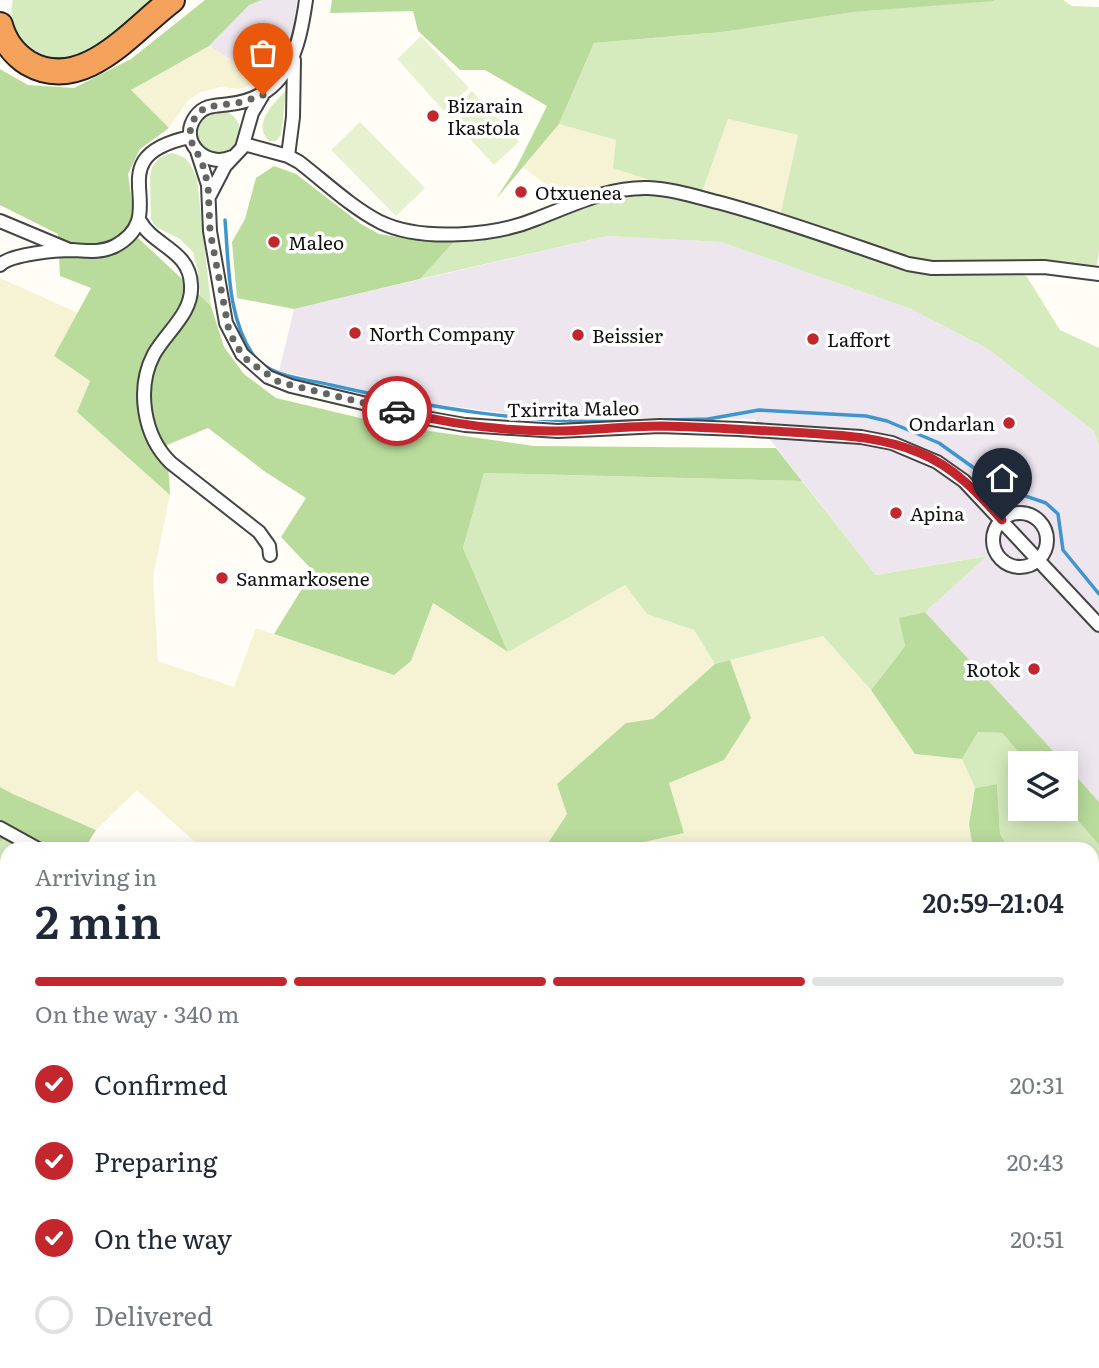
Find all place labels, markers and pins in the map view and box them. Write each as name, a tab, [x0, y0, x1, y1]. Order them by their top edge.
pin	[233, 23, 293, 95]
place label: Bizarain Ikastola	[447, 91, 523, 141]
marker: Bizarain Ikastola	[425, 108, 441, 124]
place label: Otxuenea	[535, 178, 623, 206]
marker: Otxuenea	[513, 184, 529, 200]
place label: Maleo	[288, 228, 344, 256]
marker: Maleo	[266, 234, 282, 250]
place label: North Company	[369, 319, 515, 347]
place label: Beissier	[592, 321, 663, 349]
marker: North Company	[347, 325, 363, 341]
place label: Laffort	[827, 325, 891, 353]
marker: Beissier	[570, 327, 586, 343]
marker: Laffort	[805, 331, 821, 347]
place label: Ondarlan	[909, 409, 995, 437]
marker: Ondarlan	[1001, 415, 1017, 431]
pin	[972, 448, 1032, 520]
place label: Apina	[910, 499, 965, 527]
marker: Apina	[888, 505, 904, 521]
place label: Sanmarkosene	[236, 564, 370, 592]
marker: Sanmarkosene	[214, 570, 230, 586]
place label: Rotok	[966, 655, 1020, 683]
marker: Rotok	[1026, 661, 1042, 677]

